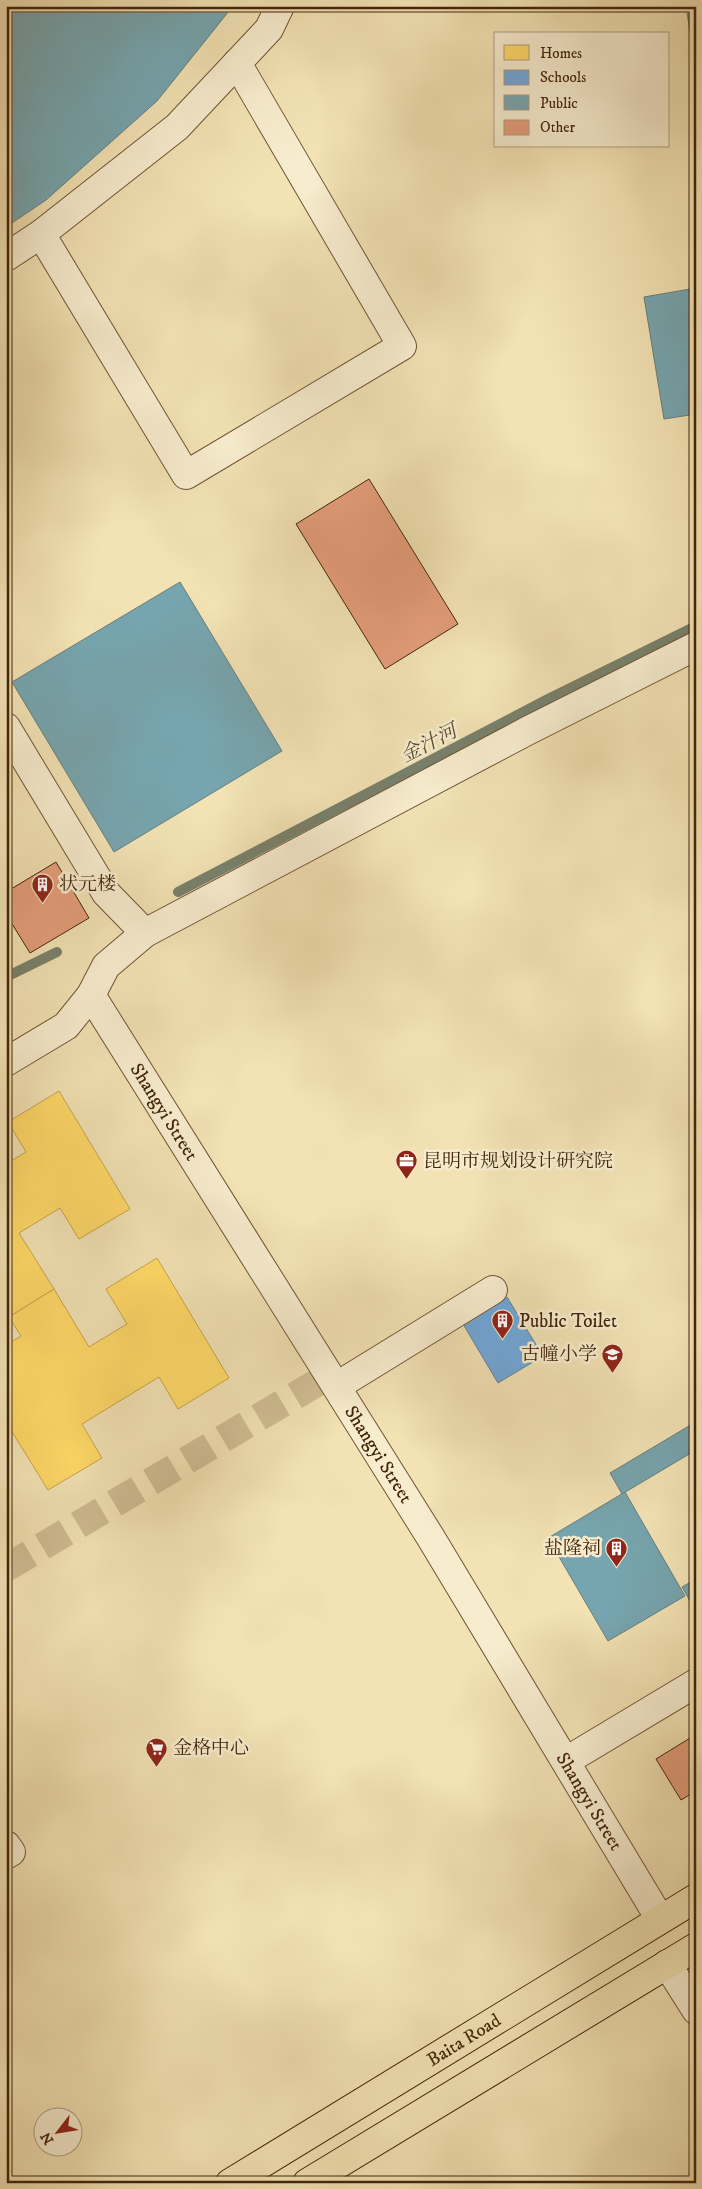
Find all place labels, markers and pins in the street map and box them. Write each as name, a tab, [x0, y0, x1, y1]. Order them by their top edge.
building icon: 状元楼	[31, 872, 55, 903]
place label: 状元楼	[59, 873, 116, 896]
office icon: 昆明市规划设计研究院	[395, 1149, 419, 1180]
place label: 昆明市规划设计研究院	[423, 1150, 613, 1173]
building icon: Public Toilet	[491, 1309, 515, 1340]
place label: Public Toilet	[519, 1310, 617, 1333]
school or university icon: 古幢小学	[601, 1342, 625, 1373]
place label: 古幢小学	[521, 1343, 597, 1366]
building icon: 盐隆祠	[605, 1536, 629, 1567]
place label: 盐隆祠	[544, 1537, 601, 1560]
supermarket icon: 金格中心	[145, 1736, 169, 1767]
place label: 金格中心	[173, 1737, 249, 1760]

